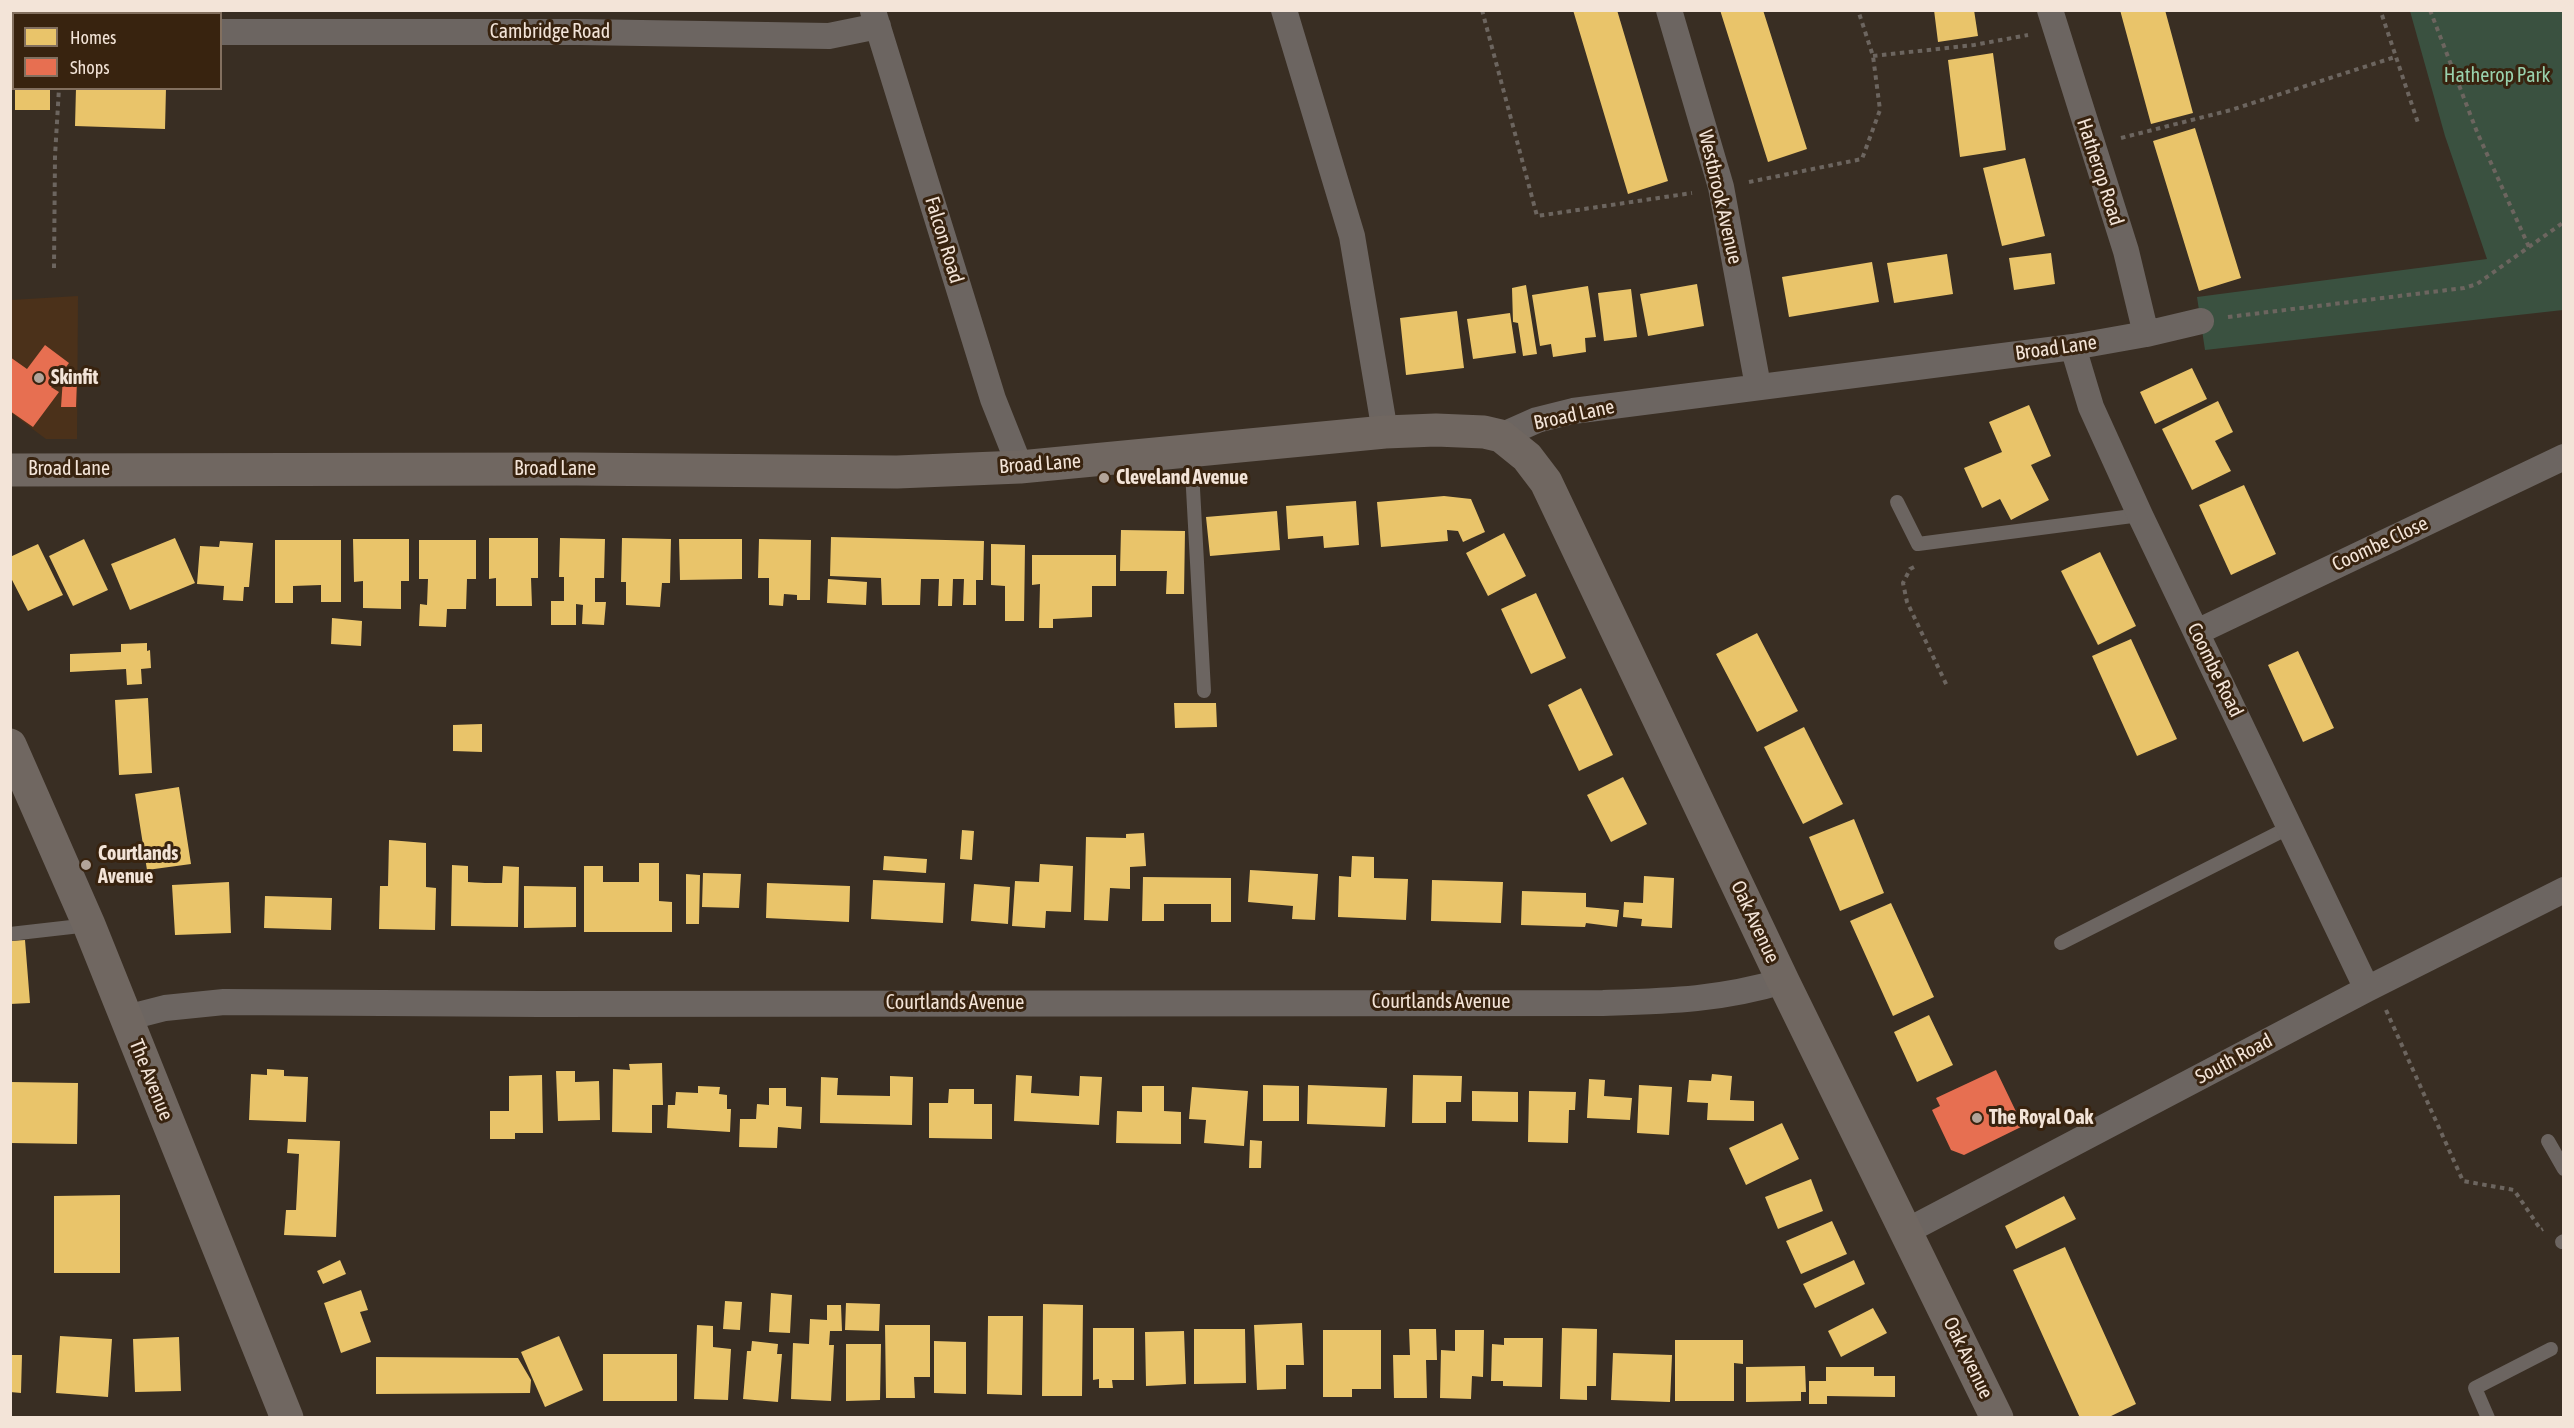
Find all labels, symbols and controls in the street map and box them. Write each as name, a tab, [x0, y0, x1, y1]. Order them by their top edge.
legend	[12, 12, 222, 90]
street label: Cambridge Road	[490, 20, 610, 44]
text: Homes	[70, 27, 116, 48]
text: Shops	[70, 57, 110, 78]
park label: Hatherop Park	[2444, 64, 2550, 88]
street label: Hatherop Road	[2071, 115, 2129, 229]
street label: Westbrook Avenue	[1693, 128, 1747, 266]
street label: Falcon Road	[919, 194, 969, 286]
street label: Broad Lane	[2014, 330, 2098, 366]
place label: Skinfit	[51, 366, 98, 390]
marker: Skinfit	[32, 371, 46, 385]
street label: Broad Lane	[1531, 395, 1617, 435]
street label: Broad Lane	[998, 449, 1082, 479]
street label: Broad Lane	[28, 457, 110, 481]
street label: Broad Lane	[514, 457, 596, 481]
place label: Cleveland Avenue	[1116, 466, 1248, 490]
marker: Cleveland Avenue	[1097, 471, 1111, 485]
street label: Coombe Close	[2328, 511, 2432, 577]
street label: Coombe Road	[2182, 619, 2248, 721]
place label: Courtlands Avenue	[98, 842, 178, 889]
marker: Courtlands Avenue	[79, 858, 93, 872]
street label: Oak Avenue	[1726, 877, 1784, 967]
street label: Courtlands Avenue	[1372, 990, 1510, 1014]
street label: Courtlands Avenue	[886, 991, 1024, 1015]
street label: South Road	[2191, 1029, 2277, 1089]
street label: The Avenue	[124, 1036, 178, 1124]
place label: The Royal Oak	[1989, 1106, 2093, 1130]
marker: The Royal Oak	[1970, 1111, 1984, 1125]
street label: Oak Avenue	[1938, 1313, 1998, 1403]

